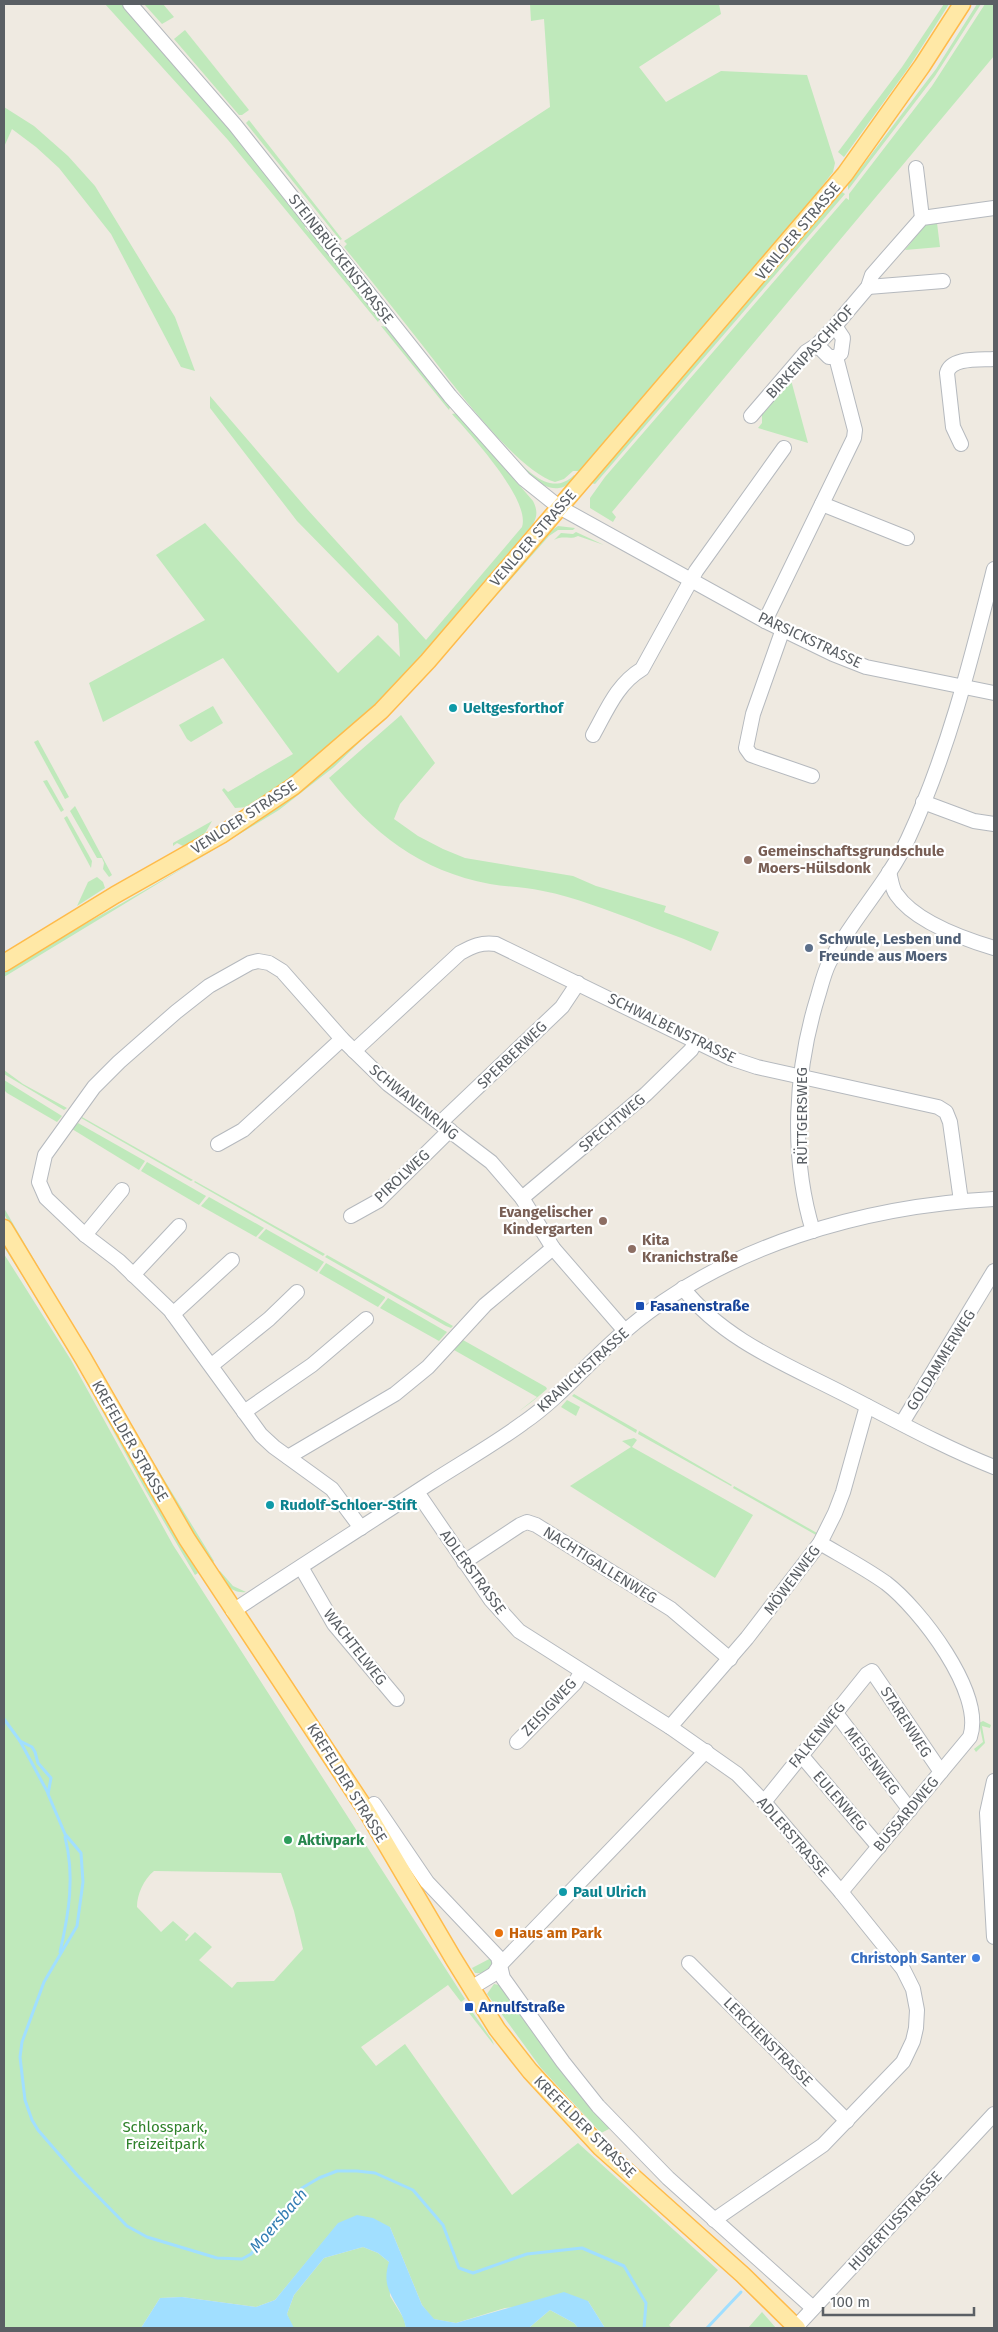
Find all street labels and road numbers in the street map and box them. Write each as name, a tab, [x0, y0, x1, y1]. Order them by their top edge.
street label: VENLOER STRASSE	[752, 178, 844, 284]
street label: STEINBRÜCKENSTRASSE	[285, 191, 397, 327]
street label: BIRKENPASCHHOF	[762, 302, 858, 402]
street label: VENLOER STRASSE	[486, 486, 580, 590]
street label: PARSICKSTRASSE	[755, 608, 865, 672]
street label: VENLOER STRASSE	[188, 776, 300, 858]
street label: SCHWALBENSTRASSE	[605, 989, 739, 1067]
street label: SPERBERWEG	[473, 1017, 551, 1093]
street label: SCHWANENRING	[366, 1061, 462, 1143]
street label: RÜTTGERSWEG	[793, 1067, 811, 1165]
street label: SPECHTWEG	[575, 1090, 649, 1156]
street label: PIROLWEG	[371, 1146, 433, 1206]
street label: GOLDAMMERWEG	[903, 1306, 979, 1414]
street label: KRANICHSTRASSE	[533, 1324, 633, 1416]
street label: KREFELDER STRASSE	[88, 1377, 172, 1505]
street label: NACHTIGALLENWEG	[540, 1523, 660, 1607]
street label: ADLERSTRASSE	[436, 1526, 510, 1618]
street label: MÖWENWEG	[760, 1542, 824, 1618]
street label: WACHTELWEG	[320, 1605, 390, 1689]
street label: ZEISIGWEG	[518, 1675, 580, 1739]
street label: STARENWEG	[877, 1683, 935, 1761]
street label: FALKENWEG	[785, 1698, 849, 1772]
street label: KREFELDER STRASSE	[303, 1720, 391, 1846]
street label: MEISENWEG	[841, 1724, 903, 1798]
street label: EULENWEG	[809, 1767, 871, 1835]
street label: BUSSARDWEG	[870, 1773, 942, 1855]
street label: ADLERSTRASSE	[753, 1793, 833, 1881]
street label: LERCHENSTRASSE	[720, 1994, 816, 2090]
street label: KREFELDER STRASSE	[530, 2072, 640, 2182]
street label: HUBERTUSSTRASSE	[844, 2168, 946, 2274]

